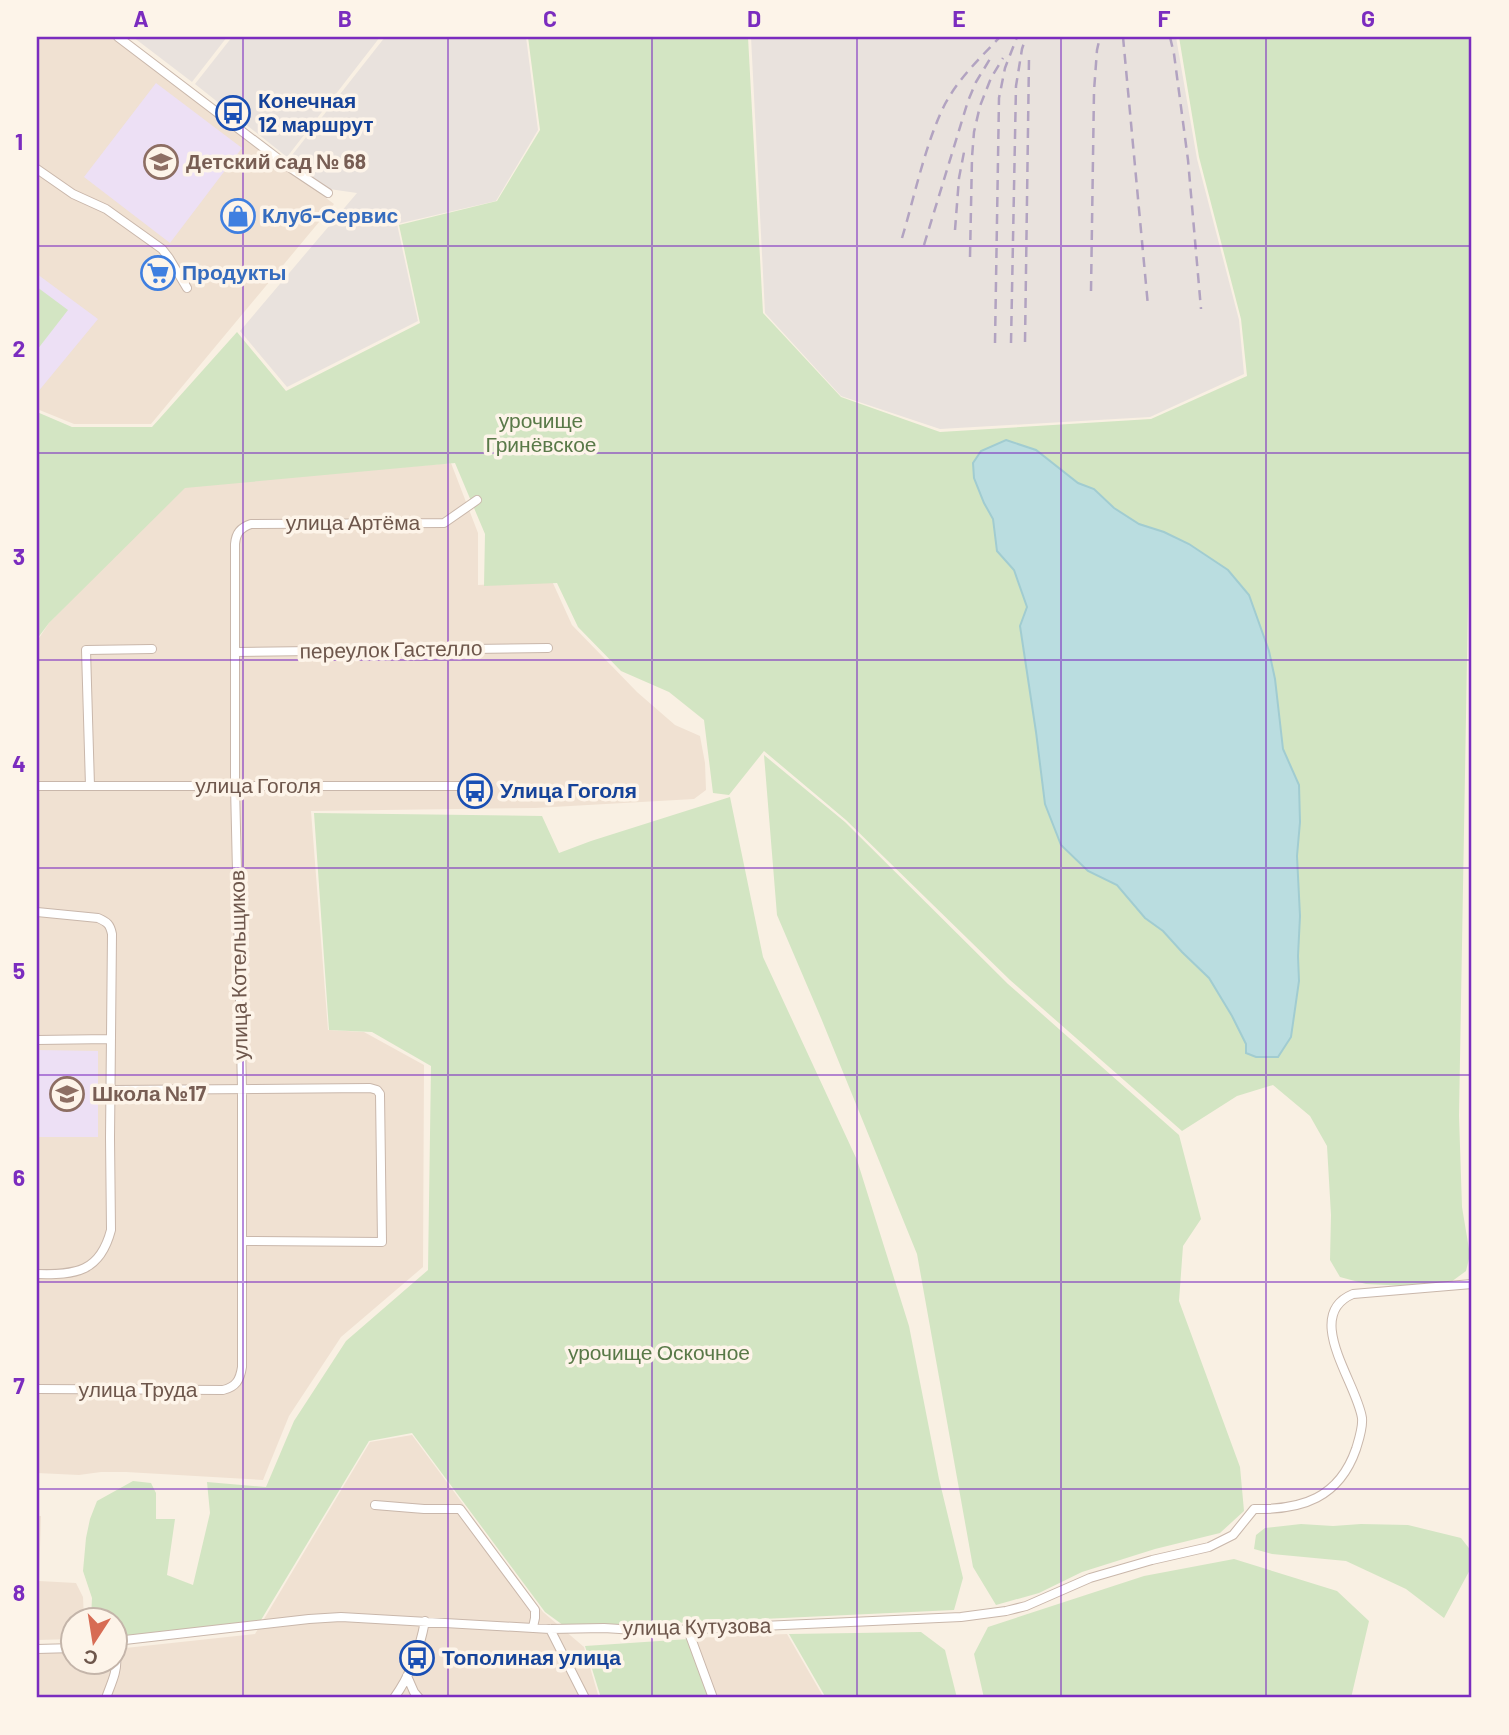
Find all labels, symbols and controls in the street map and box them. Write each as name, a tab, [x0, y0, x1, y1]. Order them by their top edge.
text: A	[133, 4, 149, 32]
text: B	[338, 4, 352, 32]
text: C	[543, 4, 557, 32]
text: D	[747, 4, 761, 32]
text: E	[952, 4, 966, 32]
text: F	[1158, 4, 1171, 32]
text: G	[1361, 4, 1375, 32]
place label: Конечная 12 маршрут	[258, 87, 373, 136]
bus stop icon: Конечная 12 маршрут	[214, 94, 252, 132]
text: 1	[15, 127, 23, 155]
school or university icon: Детский сад № 68	[142, 143, 180, 181]
place label: Детский сад № 68	[186, 148, 366, 173]
shop icon: Клуб-Сервис	[219, 197, 257, 235]
place label: Клуб-Сервис	[262, 202, 399, 227]
supermarket icon: Продукты	[139, 254, 177, 292]
place label: Продукты	[182, 259, 286, 284]
text: 2	[13, 334, 25, 362]
park label: урочище Гринёвское	[485, 407, 597, 456]
street label: улица Артёма	[286, 509, 421, 534]
text: 3	[13, 542, 25, 570]
street label: переулок Гастелло	[299, 634, 483, 663]
text: 4	[12, 749, 26, 777]
street label: улица Гоголя	[195, 772, 321, 797]
bus stop icon: Улица Гоголя	[456, 772, 494, 810]
place label: Улица Гоголя	[500, 777, 637, 802]
street label: улица Котельщиков	[223, 870, 252, 1060]
text: 5	[13, 956, 25, 984]
school or university icon: Школа №17	[48, 1075, 86, 1113]
place label: Школа №17	[92, 1080, 207, 1105]
text: 6	[13, 1163, 25, 1191]
park label: урочище Оскочное	[568, 1339, 750, 1364]
text: 7	[13, 1371, 25, 1399]
street label: улица Труда	[79, 1376, 198, 1401]
text: 8	[13, 1578, 25, 1606]
north arrow	[60, 1606, 130, 1676]
street label: улица Кутузова	[622, 1612, 772, 1639]
bus stop icon: Тополиная улица	[398, 1639, 436, 1677]
place label: Тополиная улица	[442, 1644, 621, 1669]
text: С	[81, 1645, 99, 1671]

